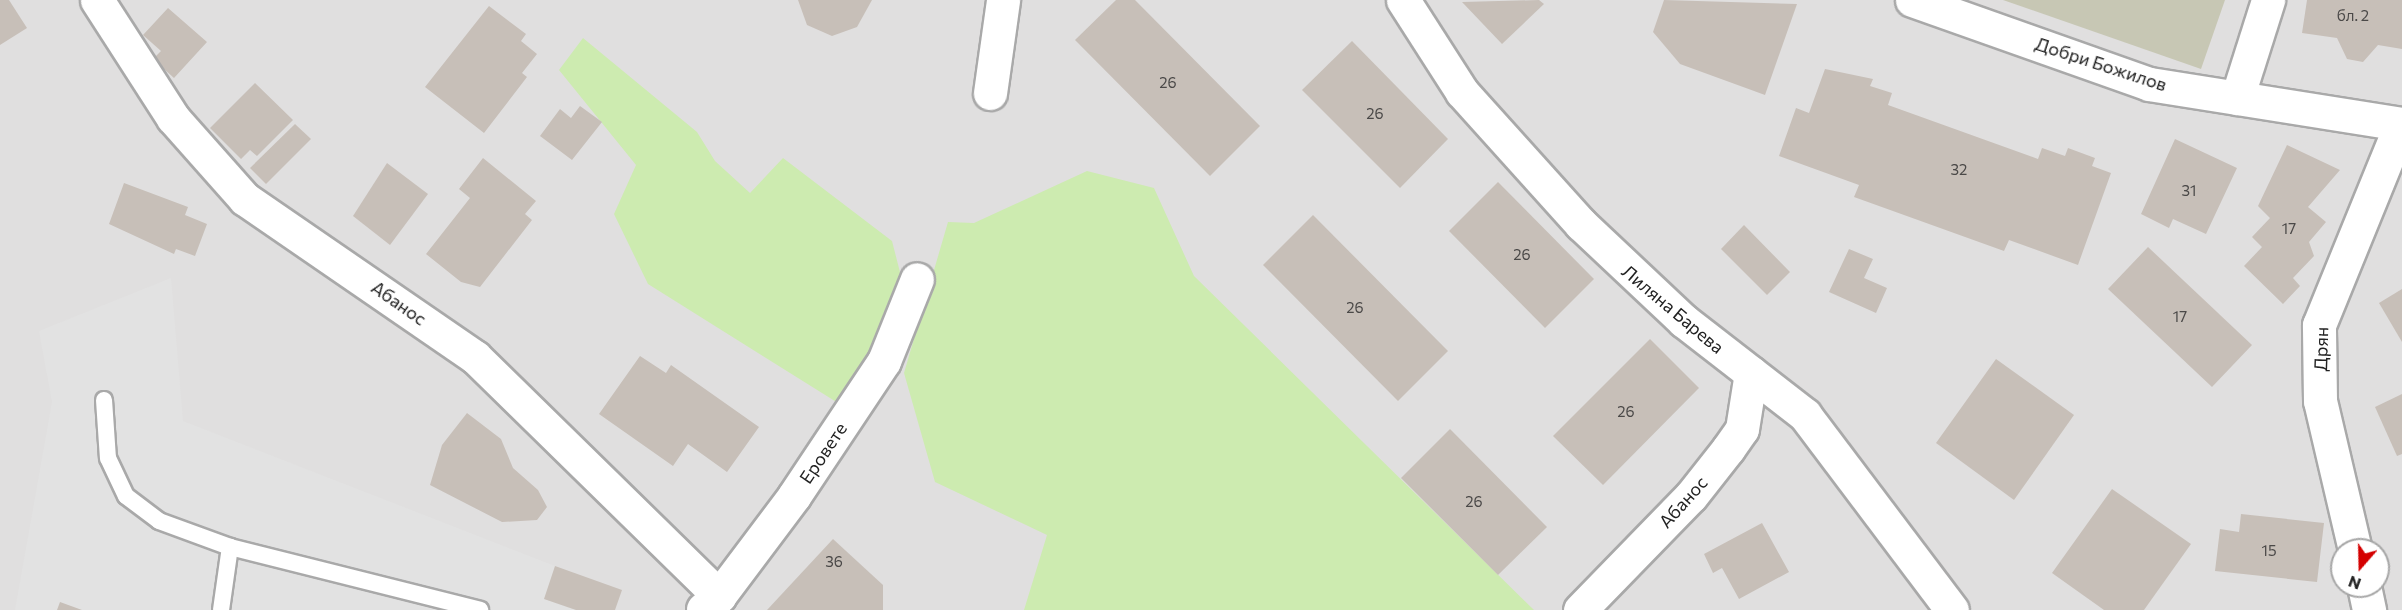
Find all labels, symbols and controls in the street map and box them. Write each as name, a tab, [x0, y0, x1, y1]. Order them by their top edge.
house number: бл. 2	[2337, 7, 2369, 25]
street label: Добри Божилов	[2033, 33, 2169, 95]
house number: 26	[1159, 74, 1177, 92]
house number: 26	[1366, 105, 1384, 123]
house number: 32	[1951, 161, 1967, 179]
house number: 31	[2182, 182, 2196, 200]
house number: 17	[2282, 220, 2296, 238]
house number: 26	[1513, 246, 1531, 264]
street label: Лиляна Барева	[1618, 260, 1728, 358]
street label: Абанос	[367, 276, 431, 330]
house number: 26	[1346, 299, 1364, 317]
house number: 17	[2173, 308, 2187, 326]
street label: Дрян	[2309, 326, 2333, 372]
house number: 26	[1617, 403, 1635, 421]
street label: Еровете	[795, 418, 851, 488]
street label: Абанос	[1654, 472, 1712, 532]
house number: 26	[1465, 493, 1483, 511]
north arrow	[2330, 538, 2390, 598]
house number: 15	[2261, 542, 2277, 560]
house number: 36	[825, 553, 843, 571]
text: N	[2345, 573, 2363, 594]

